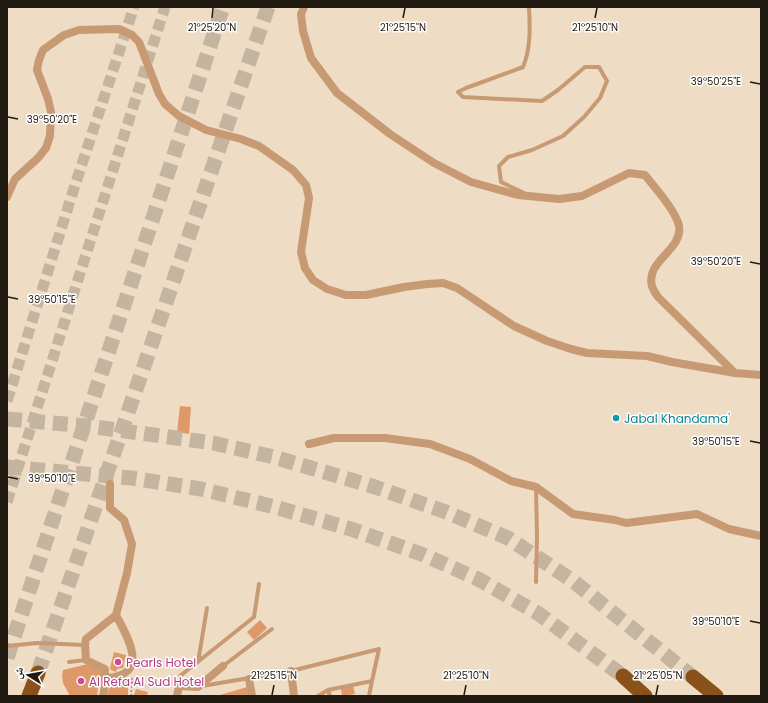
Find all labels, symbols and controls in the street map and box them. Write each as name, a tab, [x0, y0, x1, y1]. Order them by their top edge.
text: 21°25'20"N	[188, 20, 236, 35]
text: 21°25'15"N	[380, 20, 426, 35]
text: 21°25'10"N	[572, 20, 618, 35]
text: 39°50'25"E	[691, 74, 741, 89]
text: 39°50'20"E	[27, 112, 77, 127]
text: 39°50'20"E	[691, 254, 741, 269]
text: 39°50'15"E	[28, 292, 76, 307]
place label: Jabal Khandama'	[624, 410, 730, 427]
marker: Jabal Khandama'	[611, 413, 621, 423]
text: 39°50'15"E	[692, 434, 740, 449]
text: 39°50'10"E	[28, 471, 76, 486]
text: 39°50'10"E	[692, 614, 740, 629]
place label: Pearls Hotel	[126, 654, 196, 671]
north arrow	[8, 655, 48, 695]
marker: Pearls Hotel	[113, 657, 123, 667]
text: ش	[9, 666, 27, 680]
text: 21°25'15"N	[251, 668, 297, 683]
text: 21°25'10"N	[443, 668, 489, 683]
text: 21°25'05"N	[633, 668, 683, 683]
place label: Al Refa Al Sud Hotel	[89, 673, 204, 690]
marker: Al Refa Al Sud Hotel	[76, 676, 86, 686]

